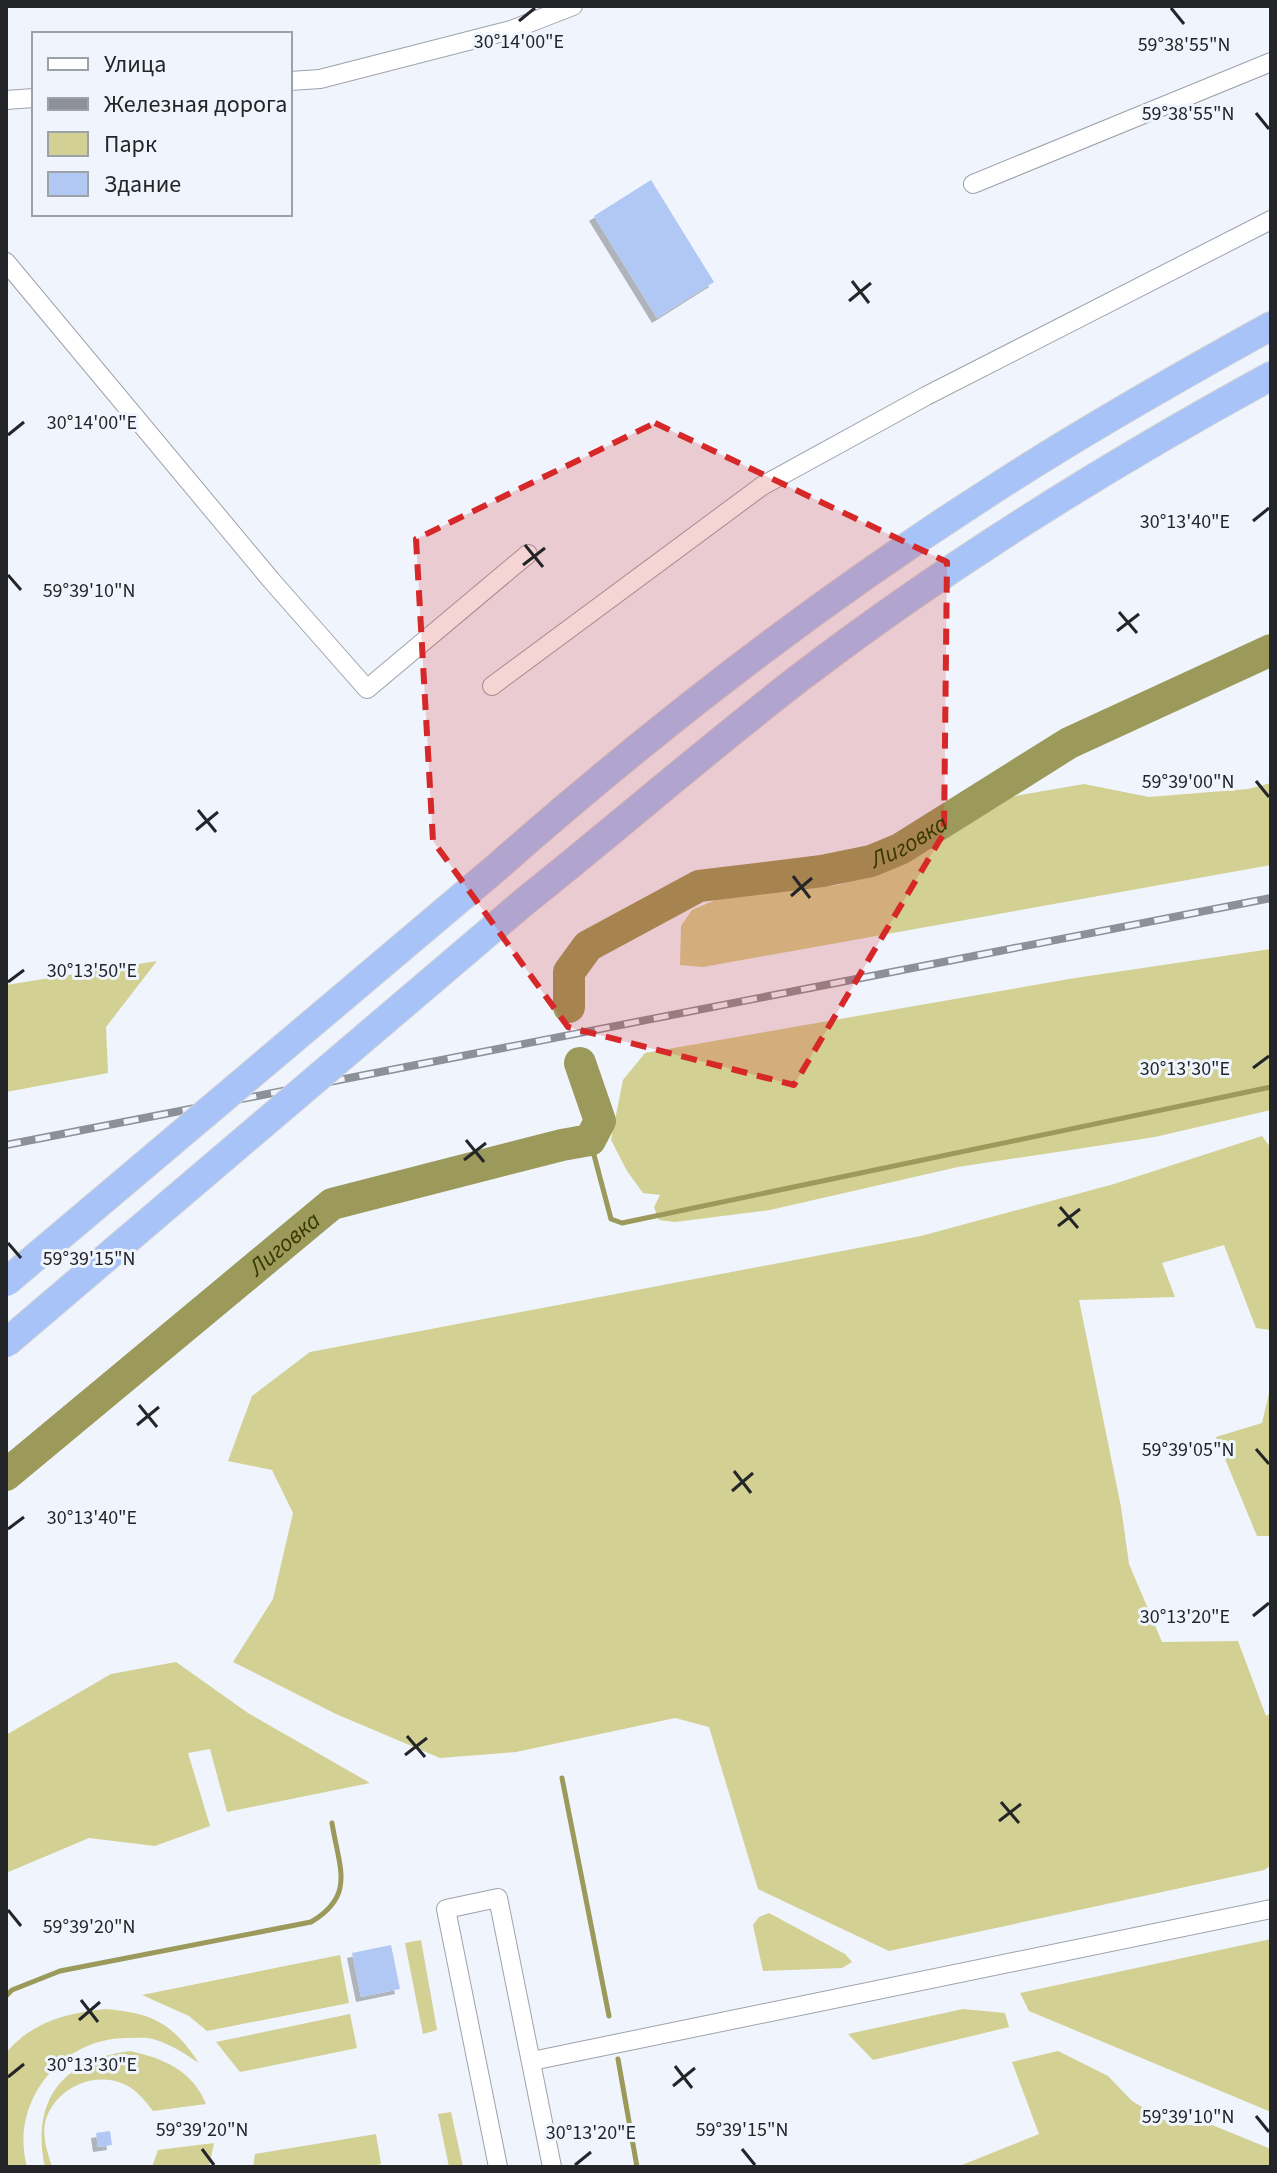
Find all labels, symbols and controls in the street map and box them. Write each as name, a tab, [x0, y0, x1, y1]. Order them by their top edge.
text: 30°14'00"E	[474, 28, 564, 56]
text: 59°38'55"N	[1138, 31, 1230, 59]
legend	[32, 32, 292, 216]
text: Улица	[104, 47, 166, 82]
text: Железная дорога	[104, 87, 287, 122]
text: 59°38'55"N	[1142, 100, 1234, 128]
text: Парк	[104, 127, 157, 162]
text: Здание	[104, 167, 181, 202]
text: 30°14'00"E	[47, 409, 137, 437]
text: 30°13'40"E	[1140, 508, 1230, 536]
text: 59°39'10"N	[43, 577, 135, 605]
text: 59°39'00"N	[1142, 768, 1234, 796]
water label: Лиговка	[863, 806, 955, 878]
text: 30°13'50"E	[47, 957, 137, 985]
text: 30°13'30"E	[1140, 1055, 1230, 1083]
water label: Лиговка	[239, 1203, 328, 1286]
text: 59°39'15"N	[43, 1245, 135, 1273]
text: 59°39'05"N	[1142, 1436, 1234, 1464]
text: 30°13'40"E	[47, 1504, 137, 1532]
text: 30°13'20"E	[1140, 1603, 1230, 1631]
text: 59°39'20"N	[43, 1913, 135, 1941]
text: 30°13'30"E	[47, 2051, 137, 2079]
text: 59°39'10"N	[1142, 2103, 1234, 2131]
text: 59°39'20"N	[156, 2116, 248, 2144]
text: 59°39'15"N	[696, 2116, 788, 2144]
text: 30°13'20"E	[546, 2119, 636, 2147]

